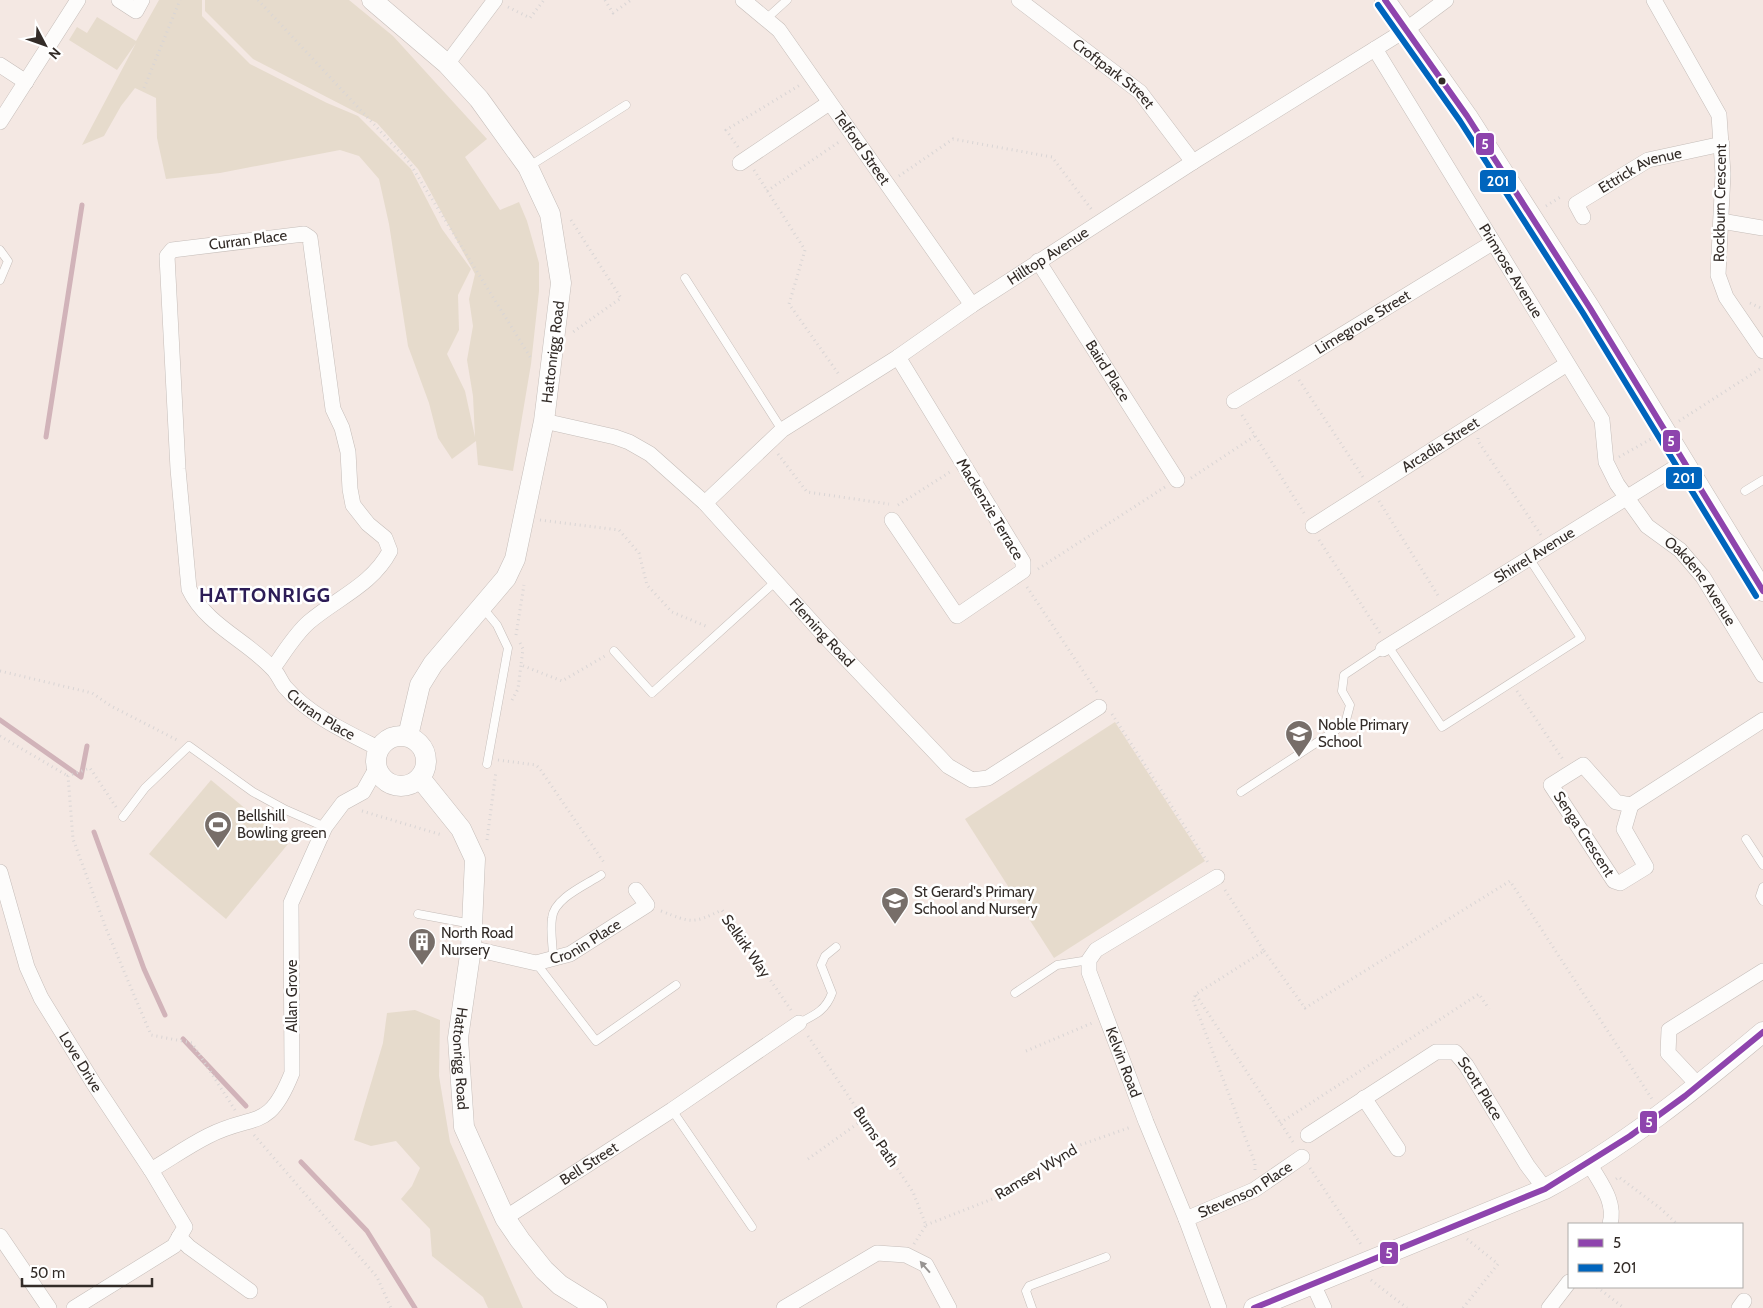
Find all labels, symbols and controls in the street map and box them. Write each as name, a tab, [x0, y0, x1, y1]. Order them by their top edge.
north arrow	[20, 20, 70, 70]
street label: Croftpark Street	[1069, 35, 1158, 112]
text: N	[45, 44, 65, 63]
unlabelled marker	[1437, 76, 1447, 86]
street label: Telford Street	[830, 108, 894, 188]
line badge: 5	[1475, 132, 1495, 156]
text: 5	[1481, 135, 1489, 153]
street label: Ettrick Avenue	[1595, 144, 1684, 197]
street label: Rockburn Crescent	[1710, 144, 1730, 262]
line badge: 201	[1479, 169, 1517, 193]
text: 201	[1487, 172, 1509, 190]
street label: Primrose Avenue	[1475, 220, 1547, 321]
street label: Hilltop Avenue	[1004, 223, 1092, 289]
street label: Curran Place	[208, 226, 289, 254]
street label: Limegrove Street	[1312, 286, 1414, 358]
street label: Hattonrigg Road	[538, 300, 568, 404]
street label: Baird Place	[1082, 337, 1134, 405]
street label: Arcadia Street	[1398, 413, 1482, 476]
line badge: 5	[1662, 429, 1681, 453]
text: 5	[1667, 432, 1675, 450]
street label: Mackenzie Terrace	[953, 455, 1028, 563]
line badge: 201	[1665, 466, 1703, 490]
text: 201	[1673, 469, 1695, 487]
street label: Shirrel Avenue	[1491, 523, 1578, 587]
street label: Oakdene Avenue	[1661, 533, 1740, 629]
district label: HATTONRIGG	[199, 583, 331, 607]
street label: Fleming Road	[786, 594, 858, 671]
street label: Curran Place	[283, 685, 358, 744]
place label: Noble Primary School	[1318, 716, 1409, 751]
school or university icon: Noble Primary School	[1284, 719, 1314, 758]
street label: Senga Crescent	[1550, 788, 1618, 880]
place label: Bellshill Bowling green	[237, 807, 327, 842]
sports icon: Bellshill Bowling green	[203, 810, 233, 849]
place label: St Gerard's Primary School and Nursery	[914, 883, 1038, 918]
school or university icon: St Gerard's Primary School and Nursery	[880, 886, 910, 925]
street label: Selkirk Way	[718, 911, 774, 981]
street label: Cronin Place	[548, 915, 625, 968]
place label: North Road Nursery	[441, 924, 513, 959]
building icon: North Road Nursery	[407, 927, 437, 966]
street label: Allan Grove	[283, 959, 301, 1032]
street label: Hattonrigg Road	[449, 1006, 472, 1110]
street label: Kelvin Road	[1102, 1024, 1145, 1100]
street label: Love Drive	[55, 1029, 106, 1096]
street label: Scott Place	[1454, 1053, 1507, 1124]
street label: Burns Path	[850, 1104, 902, 1170]
line badge: 5	[1639, 1110, 1658, 1134]
text: 5	[1645, 1113, 1653, 1131]
street label: Bell Street	[556, 1138, 621, 1189]
street label: Ramsey Wynd	[992, 1140, 1080, 1204]
street label: Stevenson Place	[1195, 1157, 1296, 1222]
legend	[1568, 1223, 1743, 1288]
text: 5	[1613, 1234, 1621, 1252]
line badge: 5	[1379, 1241, 1399, 1265]
text: 5	[1385, 1244, 1393, 1262]
scale bar	[22, 1256, 152, 1288]
text: 201	[1613, 1259, 1636, 1277]
one-way arrow	[919, 1260, 930, 1273]
text: 50 m	[30, 1264, 65, 1282]

